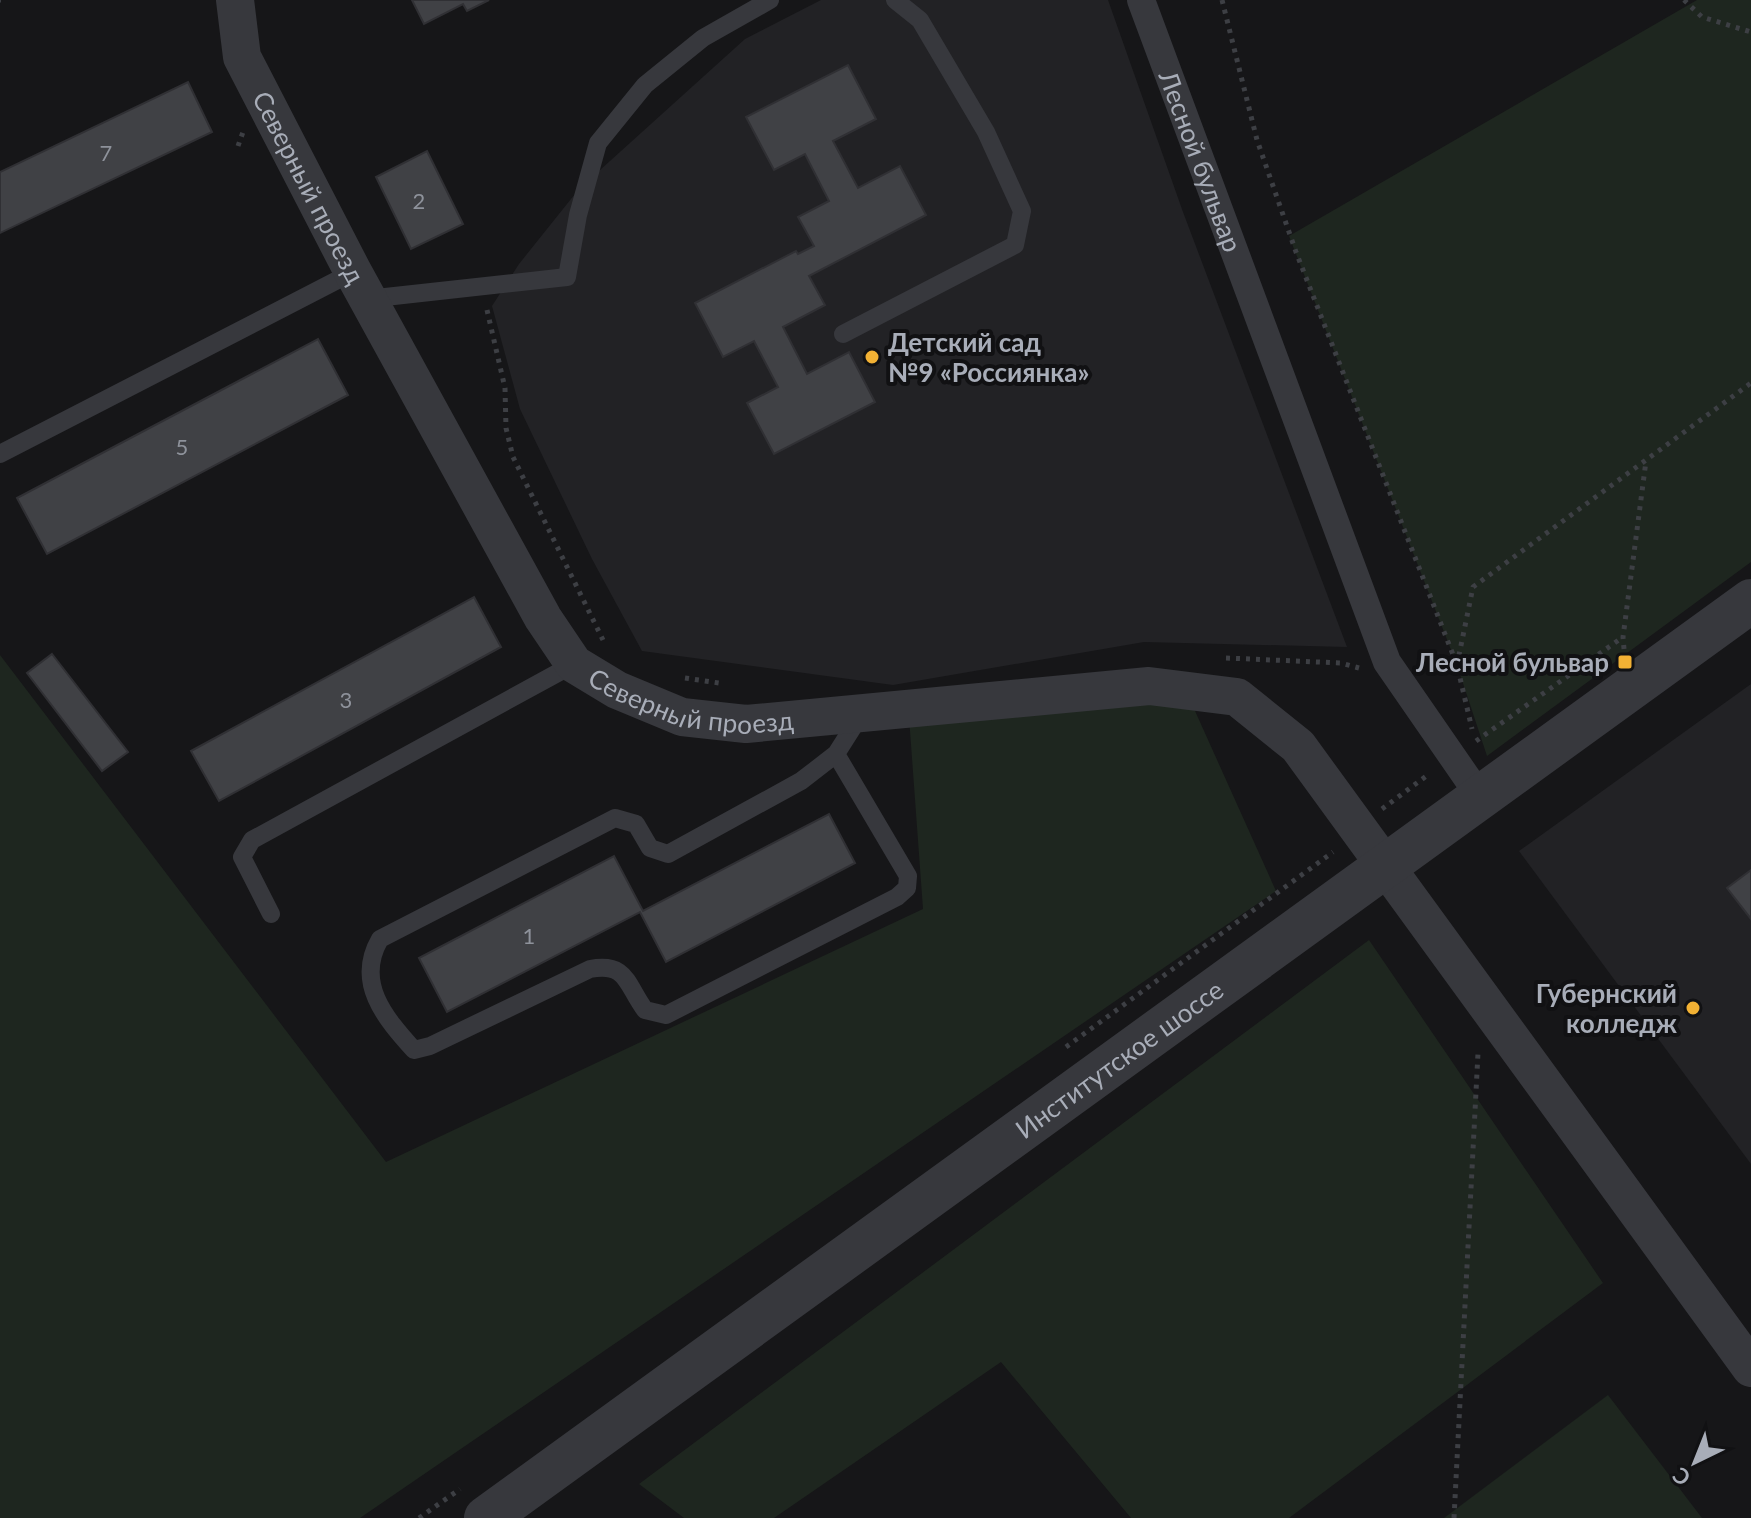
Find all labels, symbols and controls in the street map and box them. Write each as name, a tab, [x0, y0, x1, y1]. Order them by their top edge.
street label: Лесной бульвар	[1152, 65, 1249, 256]
street label: Северный проезд	[246, 86, 372, 289]
house number: 7	[100, 139, 112, 166]
house number: 2	[413, 187, 425, 214]
place label: Детcкий сад №9 «Россиянка»	[888, 326, 1089, 388]
marker: Детcкий сад №9 «Россиянка»	[863, 348, 881, 366]
house number: 5	[176, 433, 188, 460]
place label: Лесной бульвар	[1415, 646, 1609, 678]
marker: Лесной бульвар	[1616, 653, 1634, 671]
street label: Северный проезд	[583, 661, 795, 741]
house number: 3	[340, 686, 352, 713]
house number: 1	[523, 922, 535, 949]
street label: Институтское шоссе	[1009, 973, 1229, 1145]
place label: Губернский колледж	[1536, 977, 1678, 1039]
marker: Губернский колледж	[1684, 999, 1702, 1017]
north arrow	[1655, 1422, 1735, 1502]
text: С	[1666, 1462, 1696, 1492]

